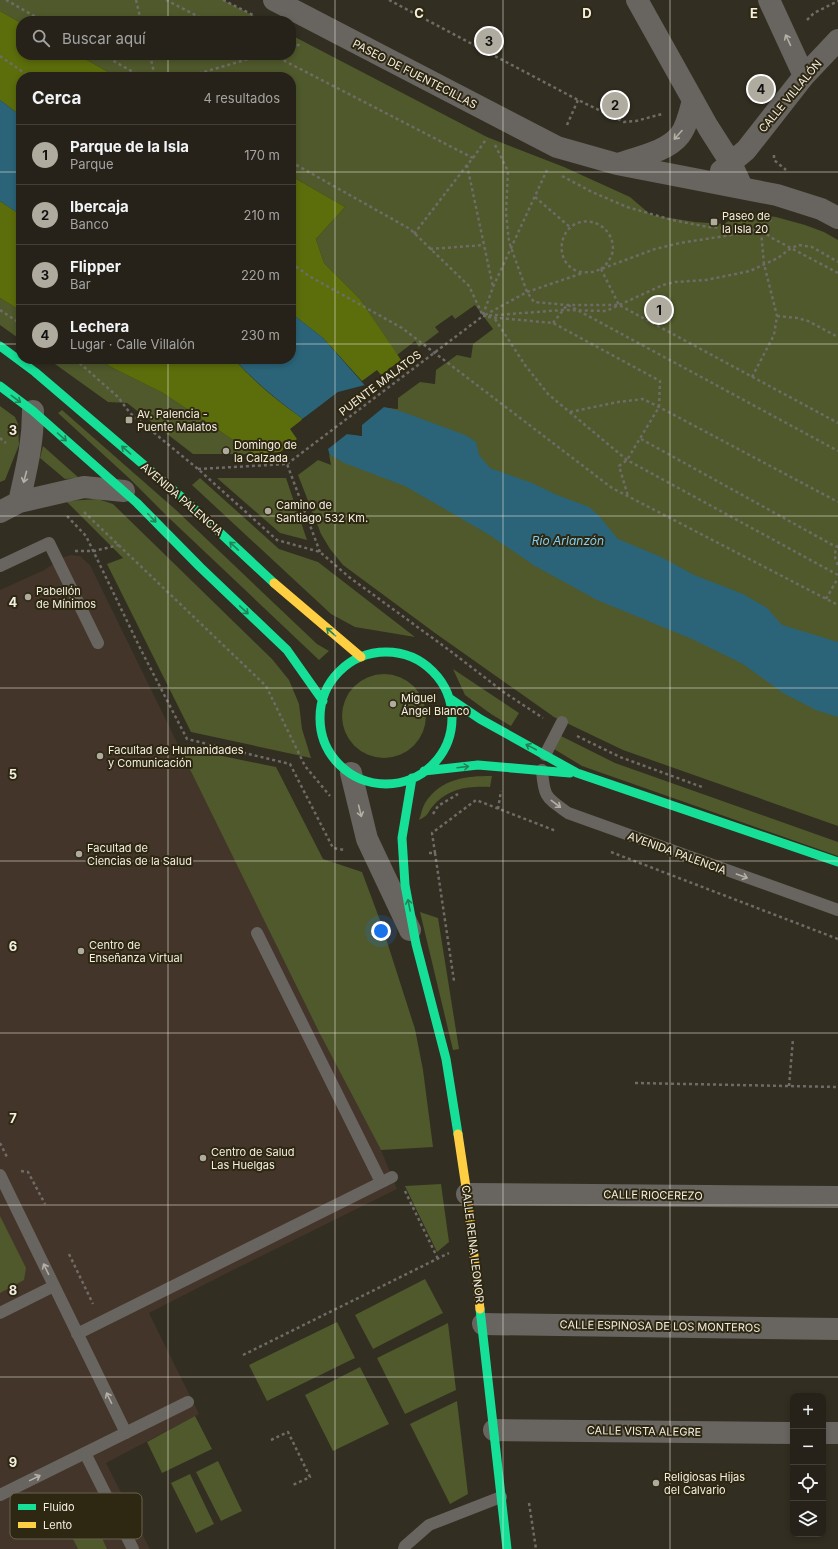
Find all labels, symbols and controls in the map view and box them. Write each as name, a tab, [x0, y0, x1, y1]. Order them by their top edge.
text: C	[414, 5, 424, 21]
text: D	[582, 5, 592, 21]
text: E	[750, 5, 758, 21]
search box	[16, 16, 296, 60]
pin: 3	[476, 26, 502, 56]
icon: search	[30, 27, 52, 49]
text: Buscar aquí	[62, 29, 146, 48]
one-way arrow	[784, 35, 791, 47]
street label: PASEO DE FUENTECILLAS	[350, 36, 480, 112]
street label: CALLE VILLALÓN	[755, 57, 825, 135]
pin: 4	[748, 74, 774, 104]
text: Cerca	[32, 88, 81, 108]
text: 4 resultados	[204, 90, 280, 106]
pin: 2	[602, 90, 628, 120]
one-way arrow	[674, 130, 683, 140]
text: Parque de la Isla	[70, 137, 189, 156]
text: 1	[42, 147, 48, 163]
text: 170 m	[244, 147, 280, 163]
text: Parque	[70, 156, 114, 172]
text: Ibercaja	[70, 197, 129, 216]
text: 2	[41, 207, 49, 223]
text: 210 m	[244, 207, 280, 223]
place label: Paseo de la Isla 20	[722, 209, 770, 236]
text: Banco	[70, 216, 109, 232]
marker: Paseo de la Isla 20	[709, 217, 719, 227]
text: Flipper	[70, 257, 121, 276]
text: 3	[41, 267, 49, 283]
text: 220 m	[241, 267, 280, 283]
text: Bar	[70, 276, 91, 292]
pin: 1	[646, 295, 672, 325]
text: Lechera	[70, 317, 129, 336]
text: 4	[41, 327, 49, 343]
text: 230 m	[241, 327, 280, 343]
text: Lugar · Calle Villalón	[70, 336, 195, 352]
street label: PUENTE MALATOS	[336, 347, 424, 419]
one-way arrow	[11, 394, 22, 403]
place label: Av. Palencia - Puente Malatos	[137, 407, 217, 434]
marker: Av. Palencia - Puente Malatos	[124, 415, 134, 425]
text: 3	[9, 422, 17, 438]
one-way arrow	[57, 432, 67, 442]
place label: Domingo de la Calzada	[234, 438, 297, 465]
one-way arrow	[121, 446, 132, 455]
marker: Domingo de la Calzada	[221, 446, 231, 456]
street label: AVENIDA PALENCIA	[138, 460, 226, 539]
one-way arrow	[21, 471, 28, 484]
place label: Camino de Santiago 532 Km.	[276, 498, 368, 525]
marker: Camino de Santiago 532 Km.	[263, 506, 273, 516]
one-way arrow	[147, 513, 157, 523]
water label: Río Arlanzón	[532, 533, 604, 548]
one-way arrow	[229, 541, 239, 550]
place label: Pabellón de Mínimos	[36, 584, 96, 611]
marker: Pabellón de Mínimos	[23, 592, 33, 602]
text: 4	[9, 594, 18, 610]
one-way arrow	[239, 605, 249, 614]
one-way arrow	[326, 627, 337, 636]
place label: Miguel Ángel Blanco	[401, 691, 470, 718]
marker: Miguel Ángel Blanco	[388, 699, 398, 709]
place label: Facultad de Humanidades y Comunicación	[108, 743, 244, 770]
one-way arrow	[525, 743, 537, 751]
marker: Facultad de Humanidades y Comunicación	[95, 751, 105, 761]
one-way arrow	[456, 763, 469, 771]
text: 5	[9, 766, 17, 782]
one-way arrow	[550, 800, 561, 808]
one-way arrow	[357, 804, 364, 817]
street label: AVENIDA PALENCIA	[626, 829, 729, 878]
place label: Facultad de Ciencias de la Salud	[87, 841, 192, 868]
marker: Facultad de Ciencias de la Salud	[74, 849, 84, 859]
one-way arrow	[735, 872, 747, 880]
one-way arrow	[405, 899, 413, 912]
your location	[371, 921, 391, 941]
text: 6	[9, 938, 17, 954]
place label: Centro de Enseñanza Virtual	[89, 938, 182, 965]
marker: Centro de Enseñanza Virtual	[76, 946, 86, 956]
text: 7	[9, 1110, 17, 1126]
place label: Centro de Salud Las Huelgas	[211, 1145, 295, 1172]
marker: Centro de Salud Las Huelgas	[198, 1153, 208, 1163]
street label: CALLE REINA LEONOR	[459, 1184, 487, 1304]
street label: CALLE RIOCEREZO	[603, 1187, 703, 1203]
one-way arrow	[42, 1263, 49, 1275]
text: 8	[9, 1282, 17, 1298]
street label: CALLE ESPINOSA DE LOS MONTEROS	[560, 1317, 760, 1335]
one-way arrow	[105, 1392, 112, 1404]
map controls	[790, 1393, 826, 1537]
button: +	[790, 1393, 826, 1429]
street label: CALLE VISTA ALEGRE	[587, 1423, 701, 1439]
button: −	[790, 1429, 826, 1465]
text: 9	[9, 1454, 17, 1470]
button: locate	[790, 1465, 826, 1501]
place label: Religiosas Hijas del Calvario	[664, 1470, 745, 1497]
one-way arrow	[29, 1474, 41, 1481]
marker: Religiosas Hijas del Calvario	[651, 1478, 661, 1488]
legend	[10, 1493, 142, 1539]
text: Fluido	[43, 1500, 75, 1514]
button: layers	[790, 1501, 826, 1537]
text: Lento	[43, 1518, 73, 1532]

